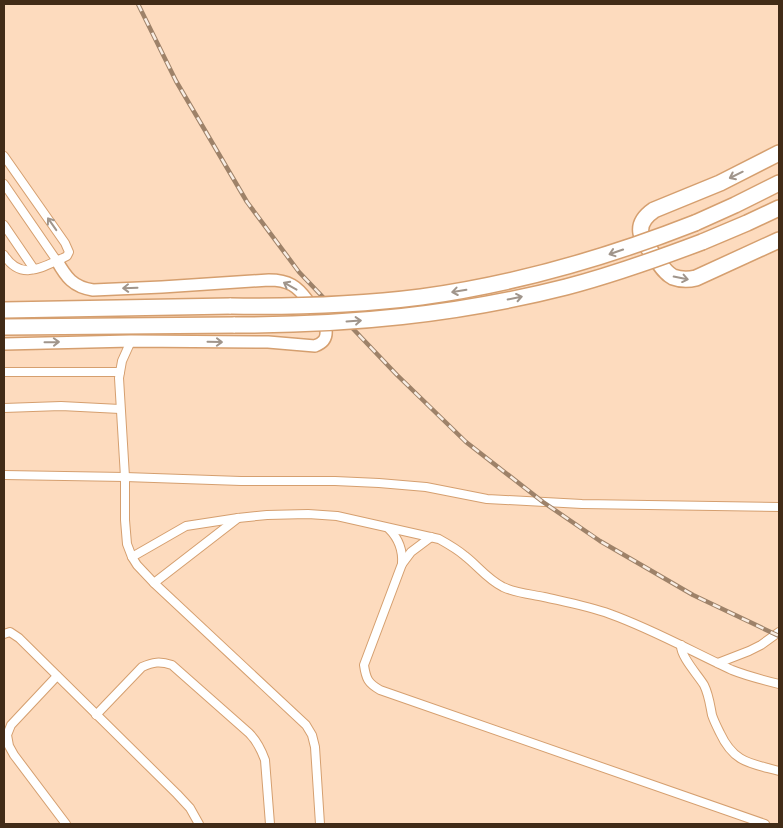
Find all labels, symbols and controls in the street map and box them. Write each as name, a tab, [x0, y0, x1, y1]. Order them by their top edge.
one-way arrow	[728, 170, 743, 180]
one-way arrow	[46, 218, 57, 231]
one-way arrow	[609, 248, 624, 257]
one-way arrow	[672, 274, 688, 283]
one-way arrow	[284, 280, 298, 290]
one-way arrow	[122, 284, 138, 293]
one-way arrow	[451, 286, 467, 296]
one-way arrow	[506, 293, 522, 303]
one-way arrow	[346, 317, 362, 326]
one-way arrow	[206, 337, 223, 347]
one-way arrow	[44, 338, 60, 347]

